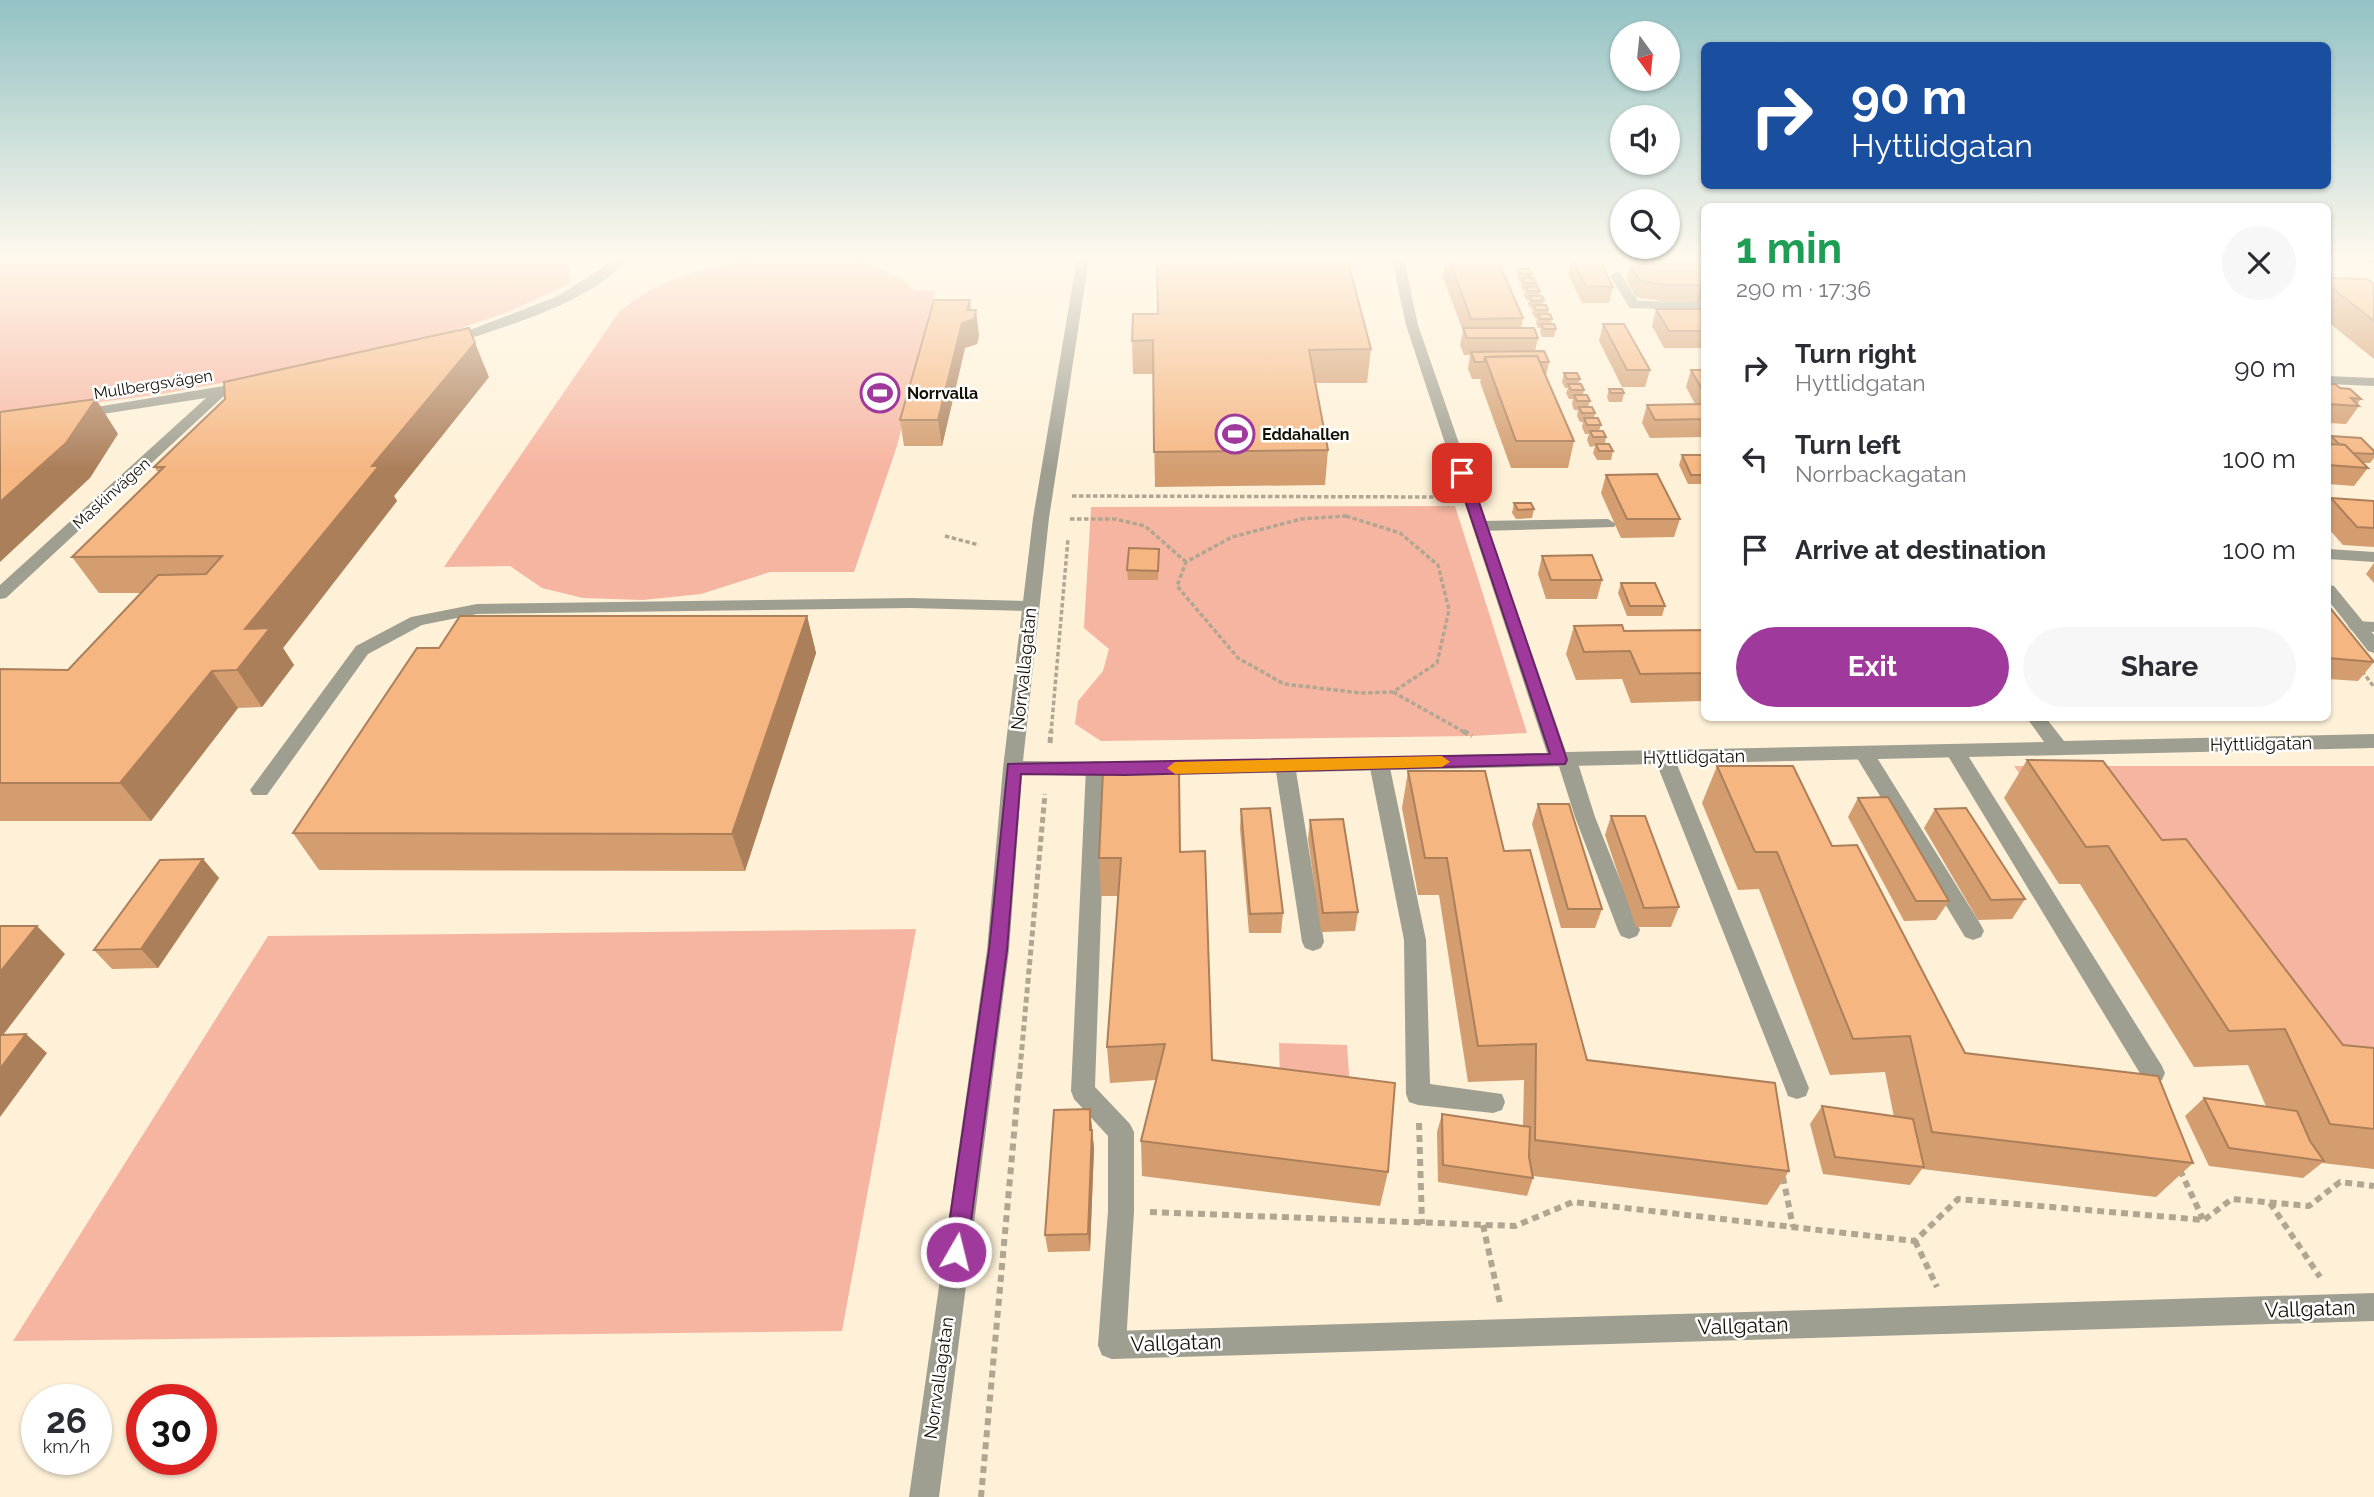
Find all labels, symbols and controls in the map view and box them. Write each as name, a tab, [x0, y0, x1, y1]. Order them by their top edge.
north arrow	[1610, 21, 1680, 91]
map controls	[1610, 21, 1680, 259]
text: 90 m	[1851, 68, 1967, 125]
icon: right	[1736, 70, 1827, 161]
button: sound	[1610, 105, 1680, 175]
text: Hyttlidgatan	[1851, 127, 2033, 164]
button: search	[1610, 189, 1680, 259]
text: 1 min	[1736, 224, 1842, 273]
button: close	[2222, 226, 2296, 300]
text: 290 m · 17:36	[1736, 275, 1871, 302]
text: Turn right	[1795, 339, 1916, 369]
icon: right	[1736, 349, 1774, 387]
text: 90 m	[2234, 353, 2296, 383]
street label: Mullbergsvägen	[92, 366, 214, 403]
text: Hyttlidgatan	[1795, 369, 1926, 396]
sports icon: Norrvalla	[859, 372, 901, 414]
place label: Norrvalla	[907, 384, 978, 403]
sports icon: Eddahallen	[1214, 413, 1256, 455]
place label: Eddahallen	[1262, 425, 1350, 444]
text: Turn left	[1795, 430, 1901, 460]
icon: left	[1736, 440, 1774, 478]
pin	[1432, 443, 1492, 503]
text: 100 m	[2223, 444, 2296, 474]
street label: Maskinvägen	[69, 454, 154, 533]
icon: arrive	[1443, 454, 1481, 492]
text: Norrbackagatan	[1795, 460, 1967, 487]
icon: arrive	[1736, 531, 1774, 569]
text: Arrive at destination	[1795, 535, 2046, 565]
text: 100 m	[2223, 535, 2296, 565]
street label: Norrvallagatan	[1007, 607, 1040, 731]
button: Exit	[1736, 627, 2009, 707]
button: Share	[2023, 627, 2296, 707]
street label: Hyttlidgatan	[2210, 732, 2312, 755]
street label: Hyttlidgatan	[1643, 745, 1745, 768]
position arrow	[919, 1215, 993, 1289]
street label: Vallgatan	[2264, 1294, 2356, 1323]
street label: Vallgatan	[1697, 1311, 1789, 1340]
street label: Norrvallagatan	[920, 1316, 957, 1440]
street label: Vallgatan	[1130, 1328, 1222, 1357]
speed limit sign: 30	[126, 1384, 217, 1475]
text: 26	[46, 1400, 87, 1441]
text: km/h	[43, 1436, 90, 1457]

